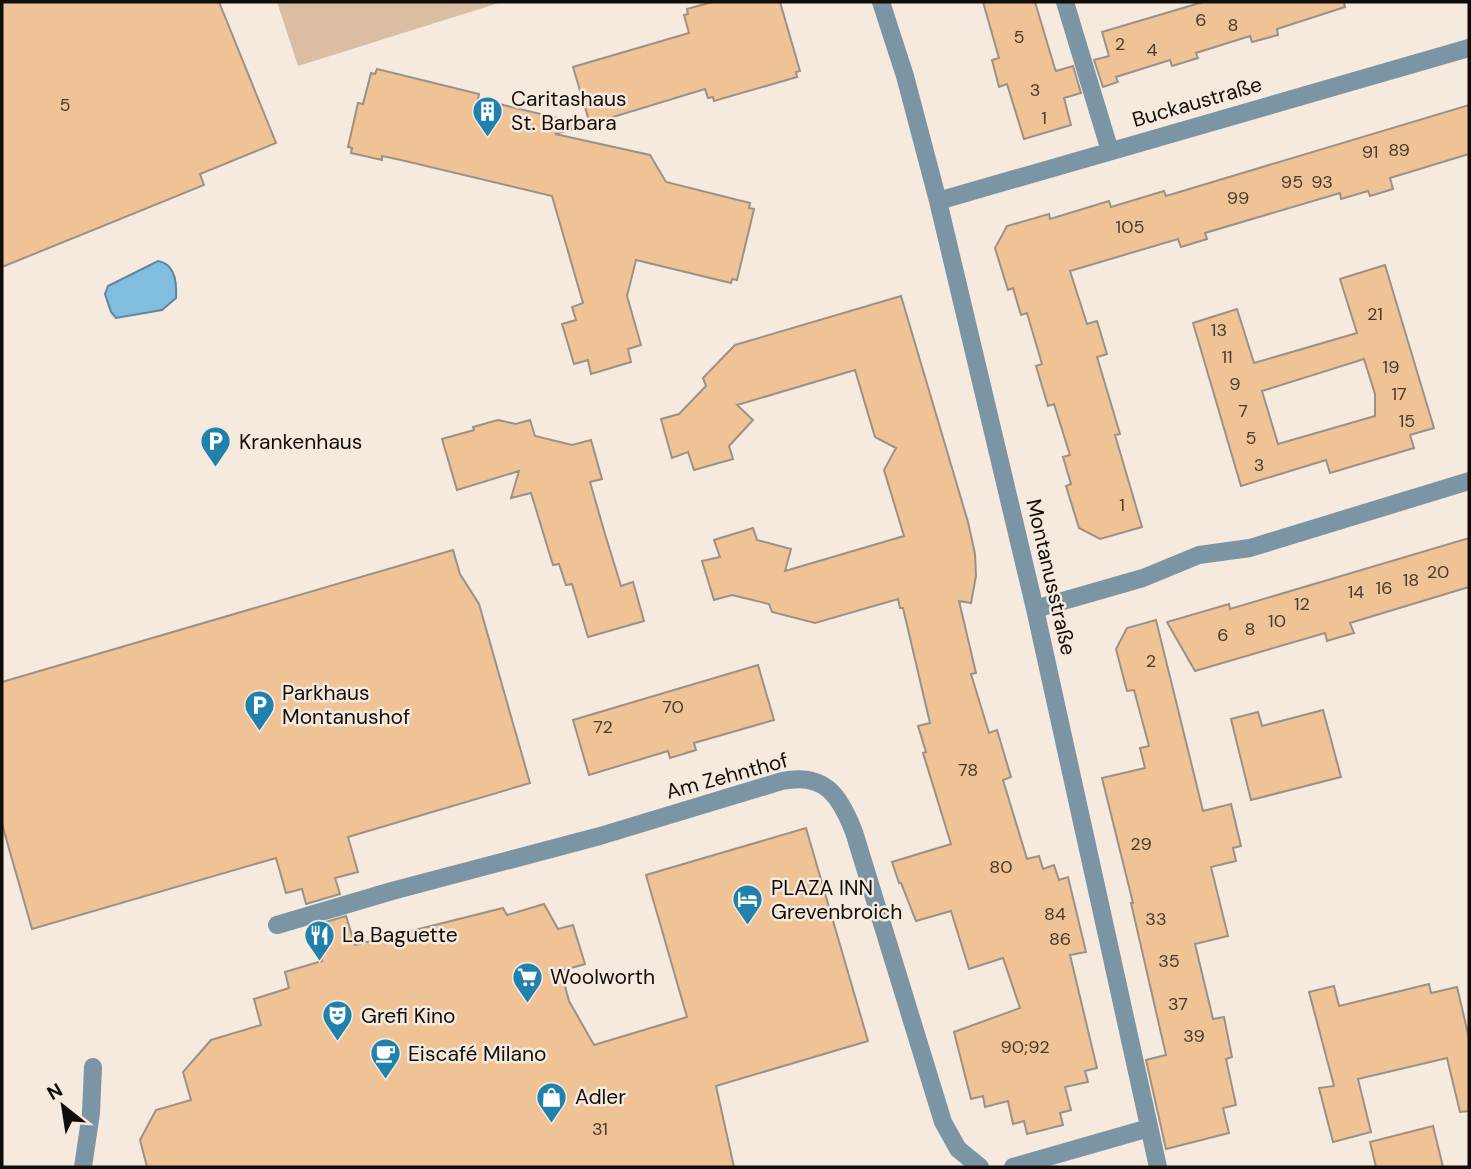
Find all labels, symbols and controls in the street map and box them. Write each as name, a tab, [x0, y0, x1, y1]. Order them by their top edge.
house number: 6	[1195, 8, 1207, 32]
house number: 8	[1228, 13, 1238, 37]
house number: 5	[1014, 25, 1024, 49]
house number: 2	[1115, 32, 1125, 56]
house number: 4	[1147, 38, 1158, 62]
street label: Buckaustraße	[1129, 70, 1265, 134]
house number: 3	[1030, 78, 1040, 102]
place label: Caritashaus St. Barbara	[511, 85, 627, 137]
house number: 5	[60, 93, 70, 117]
building icon: Caritashaus St. Barbara	[471, 94, 505, 138]
house number: 1	[1041, 106, 1047, 130]
house number: 89	[1388, 138, 1410, 162]
house number: 91	[1362, 140, 1378, 164]
house number: 95	[1281, 170, 1303, 194]
house number: 93	[1311, 170, 1333, 194]
house number: 99	[1227, 186, 1249, 210]
house number: 105	[1116, 215, 1144, 239]
house number: 21	[1367, 302, 1383, 326]
house number: 13	[1211, 318, 1227, 342]
house number: 11	[1221, 345, 1233, 369]
house number: 19	[1383, 355, 1399, 379]
house number: 9	[1229, 372, 1241, 396]
house number: 17	[1391, 382, 1407, 406]
house number: 7	[1238, 399, 1248, 423]
house number: 15	[1399, 409, 1415, 433]
parking icon: Krankenhaus	[199, 425, 233, 469]
house number: 5	[1246, 426, 1256, 450]
place label: Krankenhaus	[239, 428, 362, 456]
house number: 3	[1254, 453, 1264, 477]
house number: 1	[1119, 493, 1125, 517]
street label: Montanusstraße	[1019, 496, 1083, 658]
house number: 20	[1427, 560, 1449, 584]
house number: 18	[1403, 568, 1419, 592]
house number: 16	[1376, 576, 1392, 600]
house number: 14	[1348, 580, 1364, 604]
house number: 12	[1294, 592, 1310, 616]
house number: 10	[1268, 609, 1286, 633]
house number: 8	[1245, 617, 1255, 641]
house number: 6	[1217, 623, 1229, 647]
house number: 2	[1146, 649, 1156, 673]
place label: Parkhaus Montanushof	[282, 679, 410, 731]
parking icon: Parkhaus Montanushof	[242, 688, 276, 732]
house number: 70	[662, 695, 684, 719]
house number: 72	[593, 715, 613, 739]
street label: Am Zehnthof	[663, 746, 791, 806]
house number: 78	[958, 758, 978, 782]
house number: 29	[1130, 832, 1152, 856]
house number: 80	[989, 855, 1013, 879]
place label: PLAZA INN Grevenbroich	[771, 874, 902, 926]
hotel icon: PLAZA INN Grevenbroich	[731, 883, 765, 927]
house number: 84	[1044, 902, 1066, 926]
house number: 33	[1145, 907, 1167, 931]
restaurant icon: La Baguette	[302, 918, 336, 962]
place label: La Baguette	[342, 921, 458, 949]
house number: 86	[1049, 927, 1071, 951]
house number: 35	[1158, 949, 1180, 973]
supermarket icon: Woolworth	[510, 960, 544, 1004]
place label: Woolworth	[550, 963, 655, 991]
house number: 37	[1168, 992, 1188, 1016]
theatre icon: Grefi Kino	[321, 999, 355, 1043]
place label: Grefi Kino	[361, 1002, 455, 1030]
house number: 39	[1183, 1024, 1205, 1048]
house number: 90;92	[1000, 1035, 1050, 1059]
cafe icon: Eiscafé Milano	[368, 1037, 402, 1081]
place label: Eiscafé Milano	[408, 1040, 546, 1068]
north arrow	[28, 1071, 98, 1141]
text: N	[42, 1077, 67, 1106]
shop icon: Adler	[535, 1080, 569, 1124]
place label: Adler	[575, 1083, 626, 1111]
house number: 31	[592, 1117, 608, 1141]

